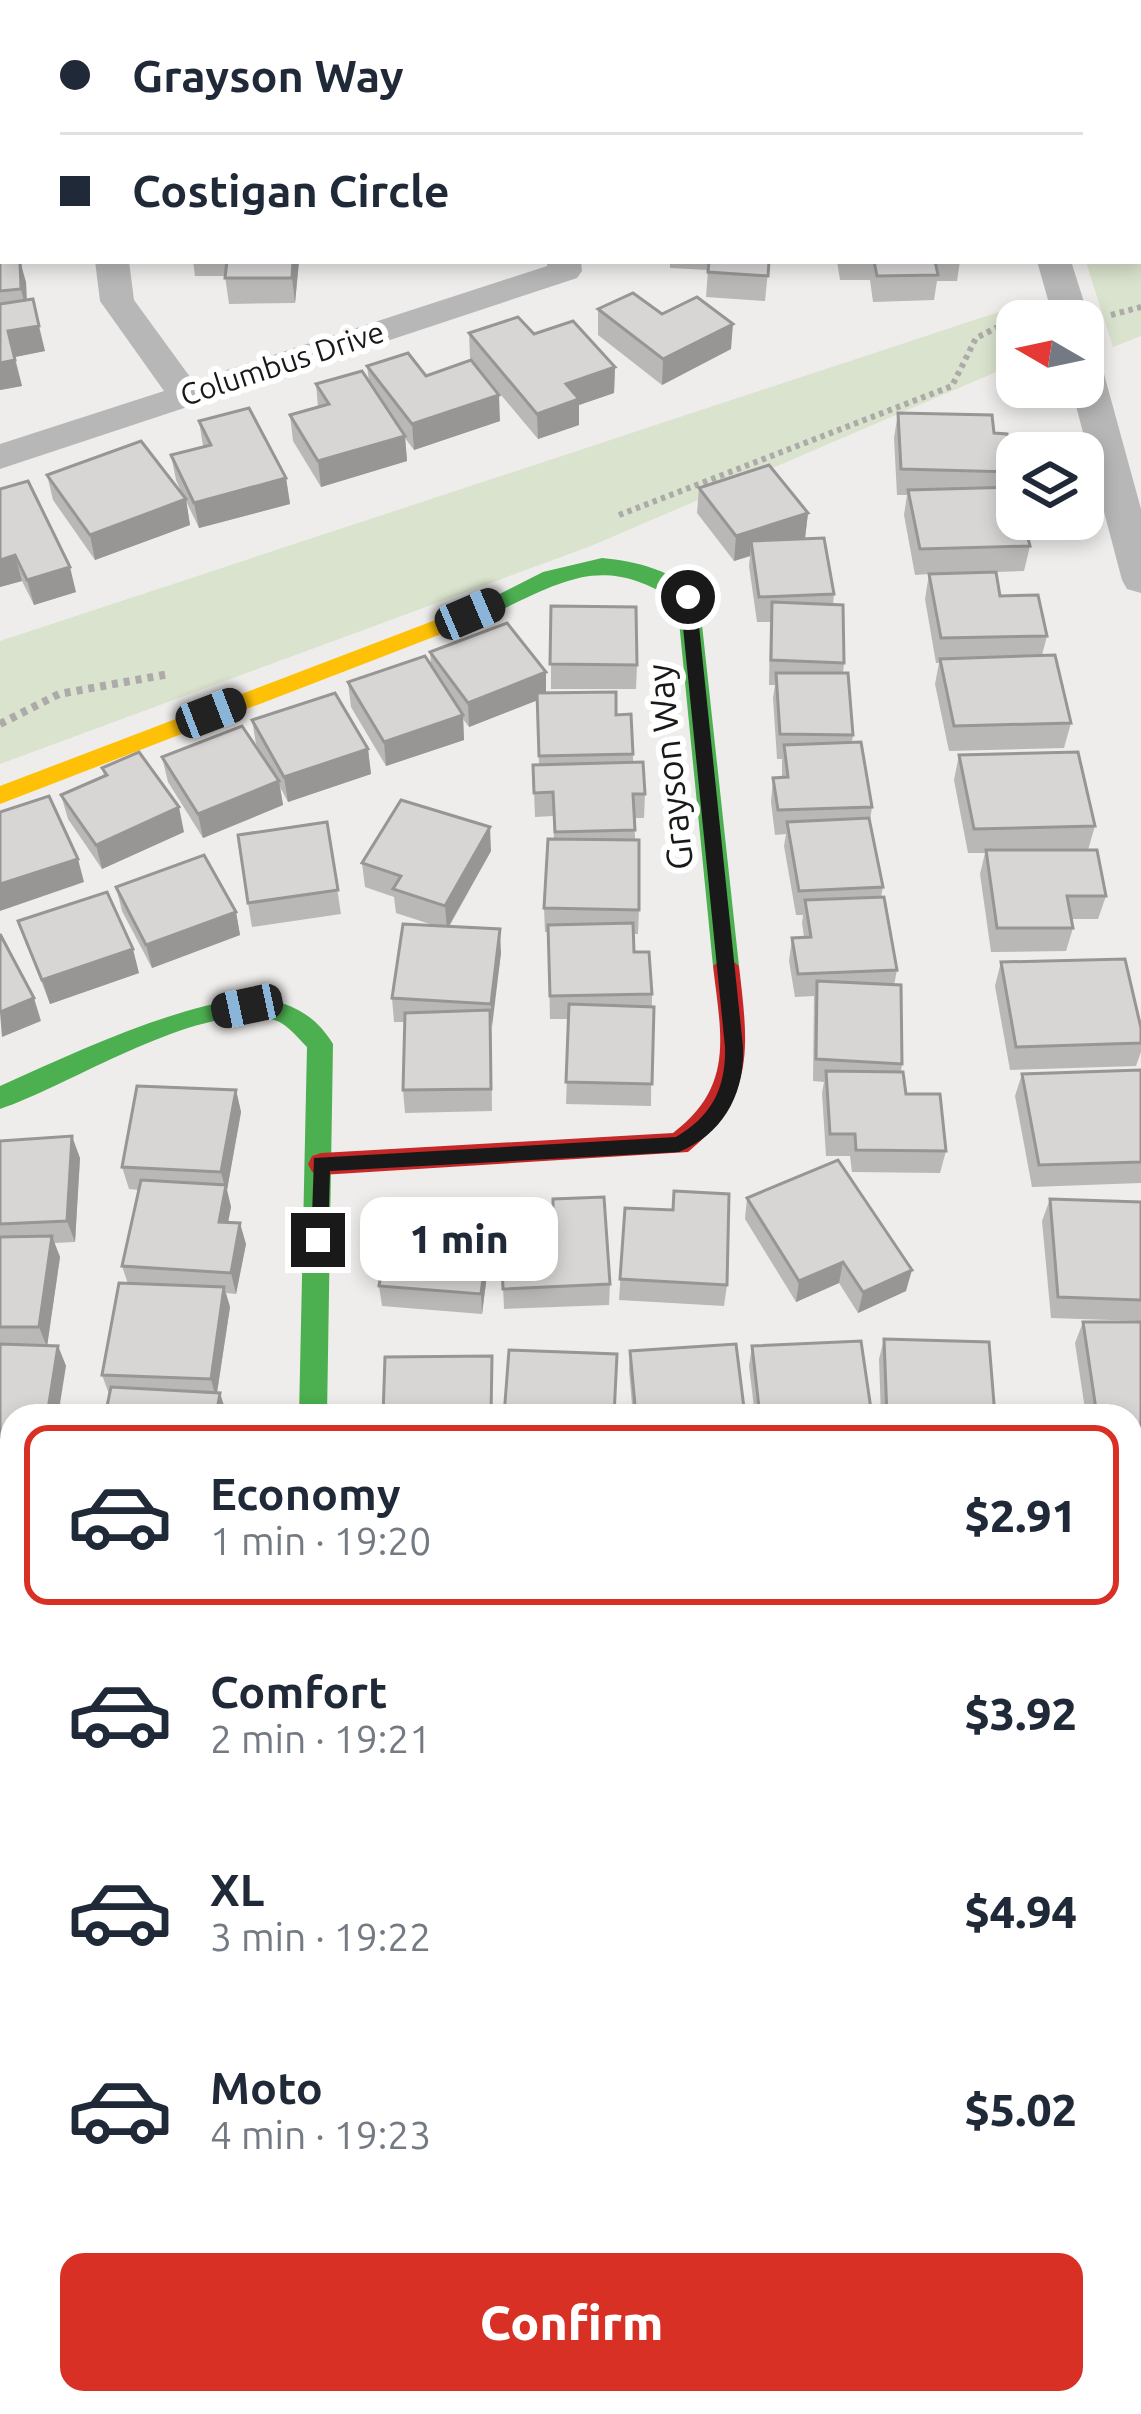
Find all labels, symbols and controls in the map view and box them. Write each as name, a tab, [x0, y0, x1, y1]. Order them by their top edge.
text: Grayson Way	[132, 50, 404, 101]
text: Costigan Circle	[132, 165, 450, 216]
north arrow	[996, 300, 1104, 408]
map controls	[996, 300, 1104, 540]
street label: Columbus Drive	[176, 314, 388, 412]
button: layers	[996, 432, 1104, 540]
route start	[661, 570, 715, 624]
car	[430, 583, 510, 645]
street label: Grayson Way	[638, 662, 700, 872]
car	[171, 683, 251, 743]
car	[208, 981, 286, 1031]
callout: 1 min	[360, 1198, 558, 1282]
route end	[291, 1213, 345, 1267]
text: 1 min	[409, 1217, 509, 1260]
icon: car	[66, 1461, 174, 1569]
text: Economy	[210, 1468, 401, 1519]
text: $2.91	[964, 1490, 1077, 1541]
text: 1 min · 19:20	[210, 1519, 431, 1562]
icon: car	[66, 1659, 174, 1767]
text: Comfort	[210, 1666, 387, 1717]
text: $3.92	[964, 1688, 1077, 1739]
text: 2 min · 19:21	[210, 1717, 431, 1760]
icon: car	[66, 1857, 174, 1965]
text: XL	[210, 1864, 264, 1915]
text: $4.94	[964, 1886, 1077, 1937]
text: 3 min · 19:22	[210, 1915, 431, 1958]
icon: car	[66, 2055, 174, 2163]
text: Moto	[210, 2062, 323, 2113]
text: $5.02	[964, 2084, 1077, 2135]
text: 4 min · 19:23	[210, 2113, 431, 2156]
button: Confirm	[60, 2253, 1083, 2391]

